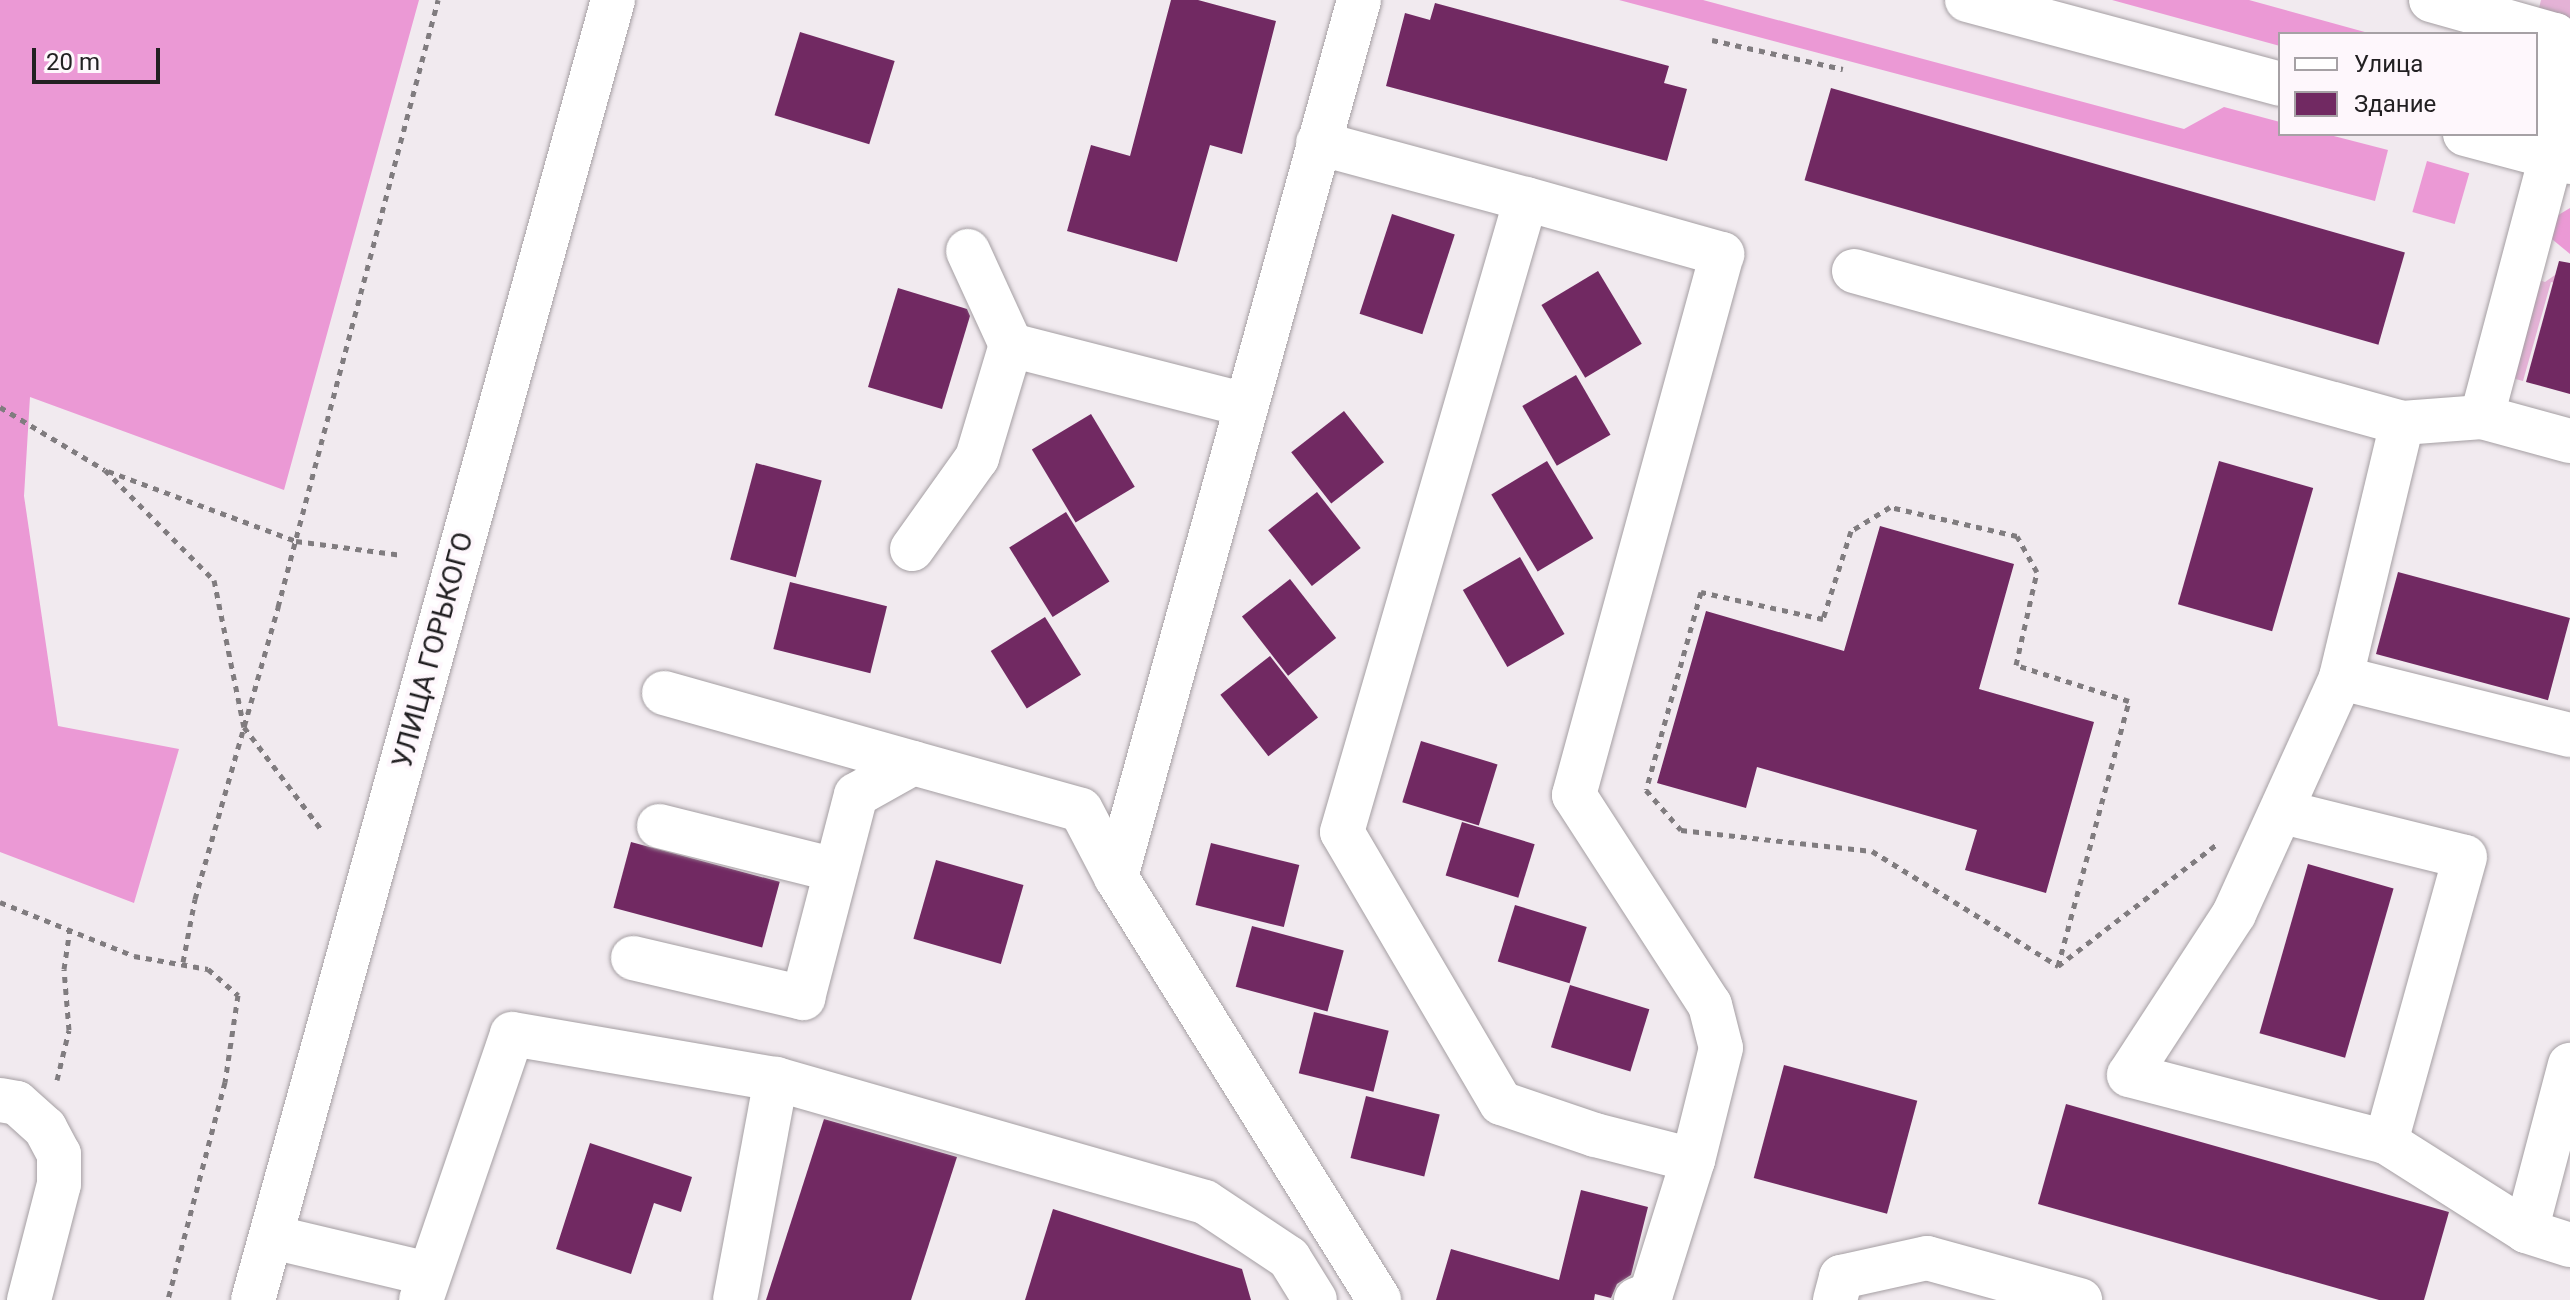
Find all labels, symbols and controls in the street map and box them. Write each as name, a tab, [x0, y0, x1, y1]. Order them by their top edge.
scale bar	[36, 32, 164, 82]
legend	[2278, 32, 2538, 136]
text: 20 m	[46, 48, 100, 76]
text: Улица	[2354, 50, 2423, 78]
text: Здание	[2354, 90, 2436, 118]
street label: УЛИЦА ГОРЬКОГО	[385, 529, 481, 771]

